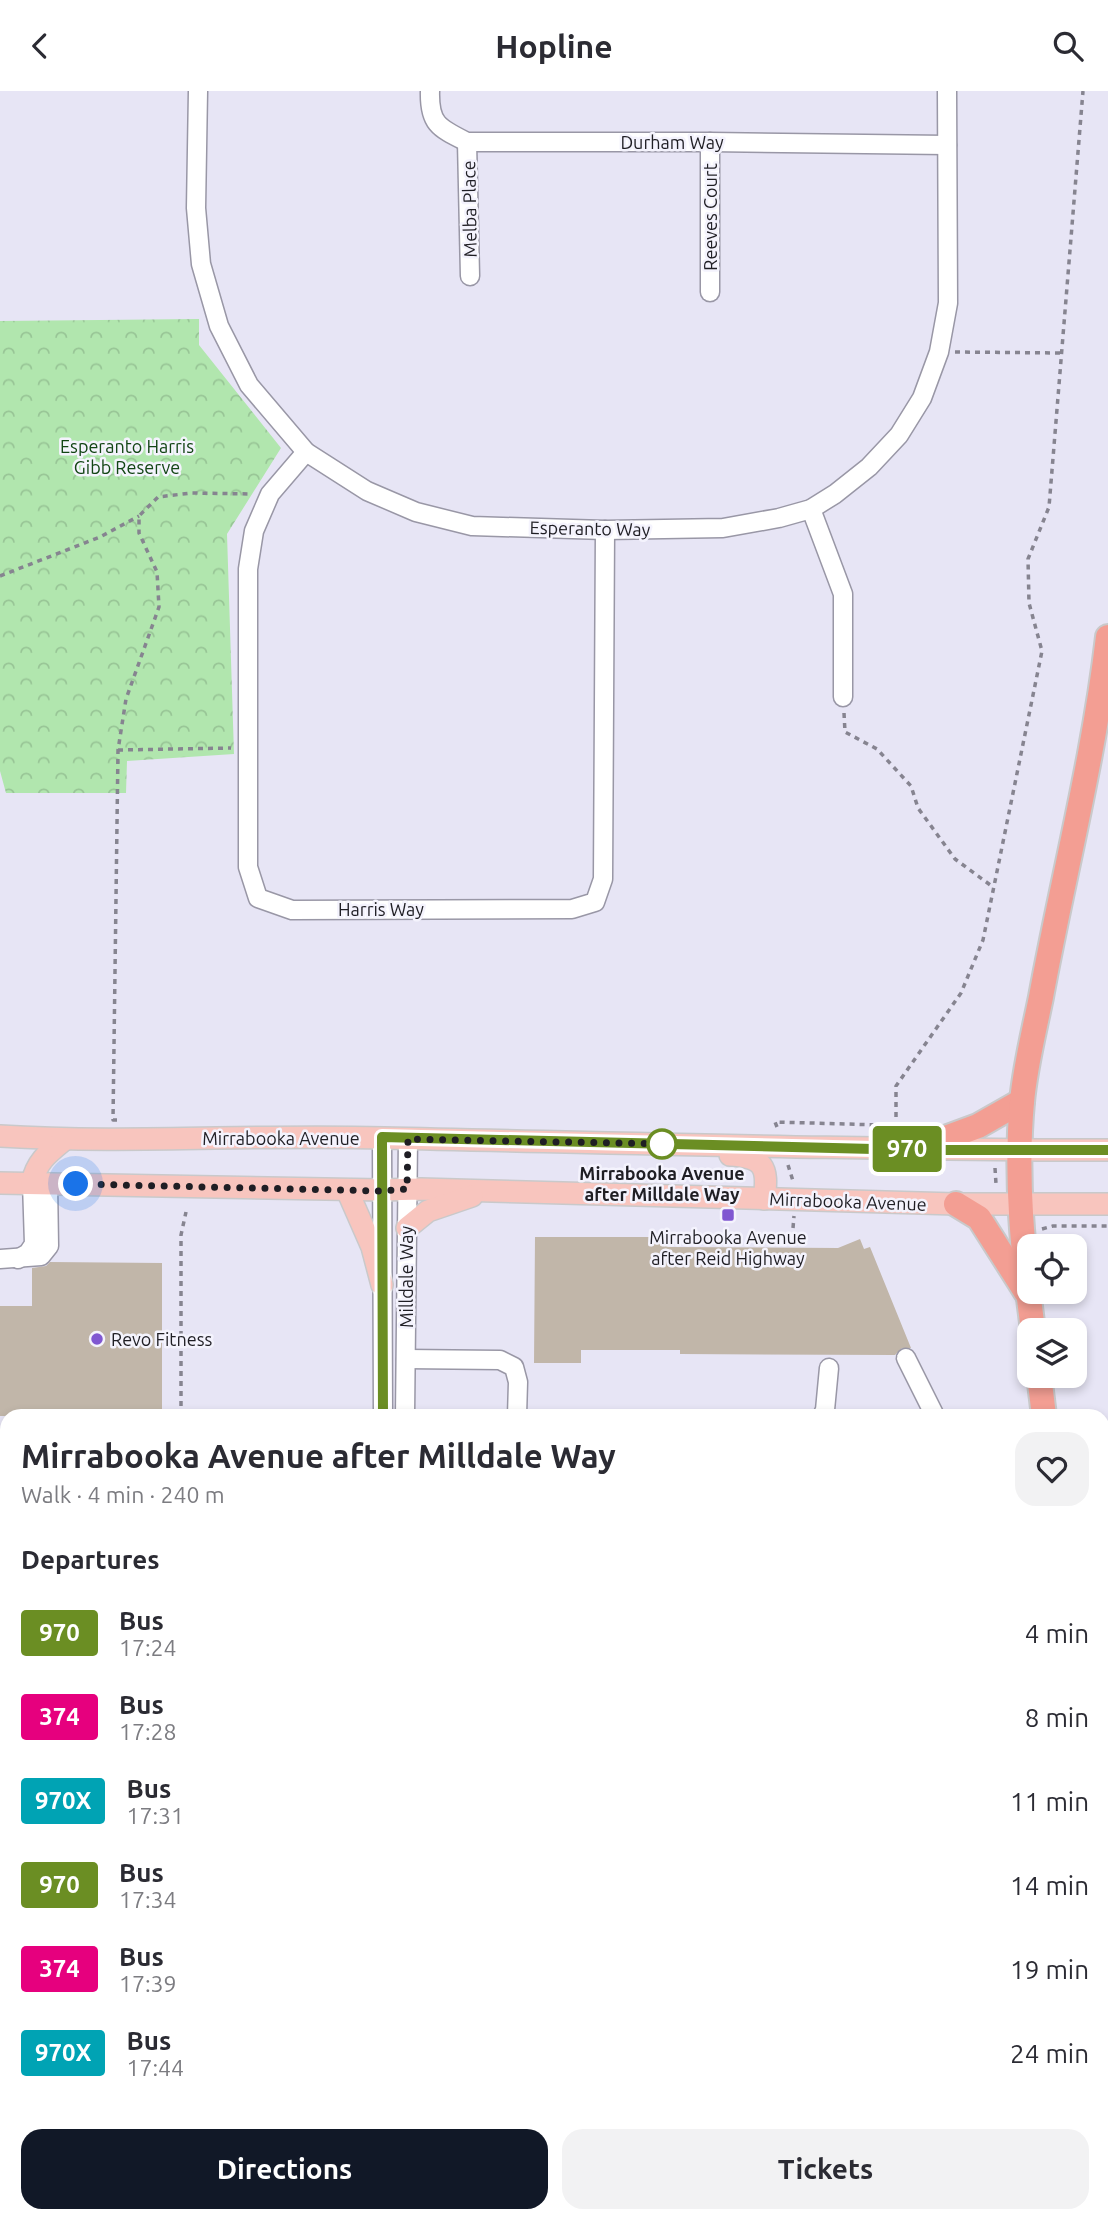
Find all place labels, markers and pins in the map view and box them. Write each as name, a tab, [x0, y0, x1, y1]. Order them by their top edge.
marker: Mirrabooka Avenue after Milldale Way	[647, 1129, 677, 1159]
place label: Mirrabooka Avenue after Milldale Way	[579, 1163, 745, 1204]
marker: Mirrabooka Avenue after Reid Highway	[720, 1207, 736, 1223]
place label: Mirrabooka Avenue after Reid Highway	[649, 1227, 807, 1268]
place label: Revo Fitness	[111, 1329, 212, 1349]
marker: Revo Fitness	[89, 1331, 105, 1347]

